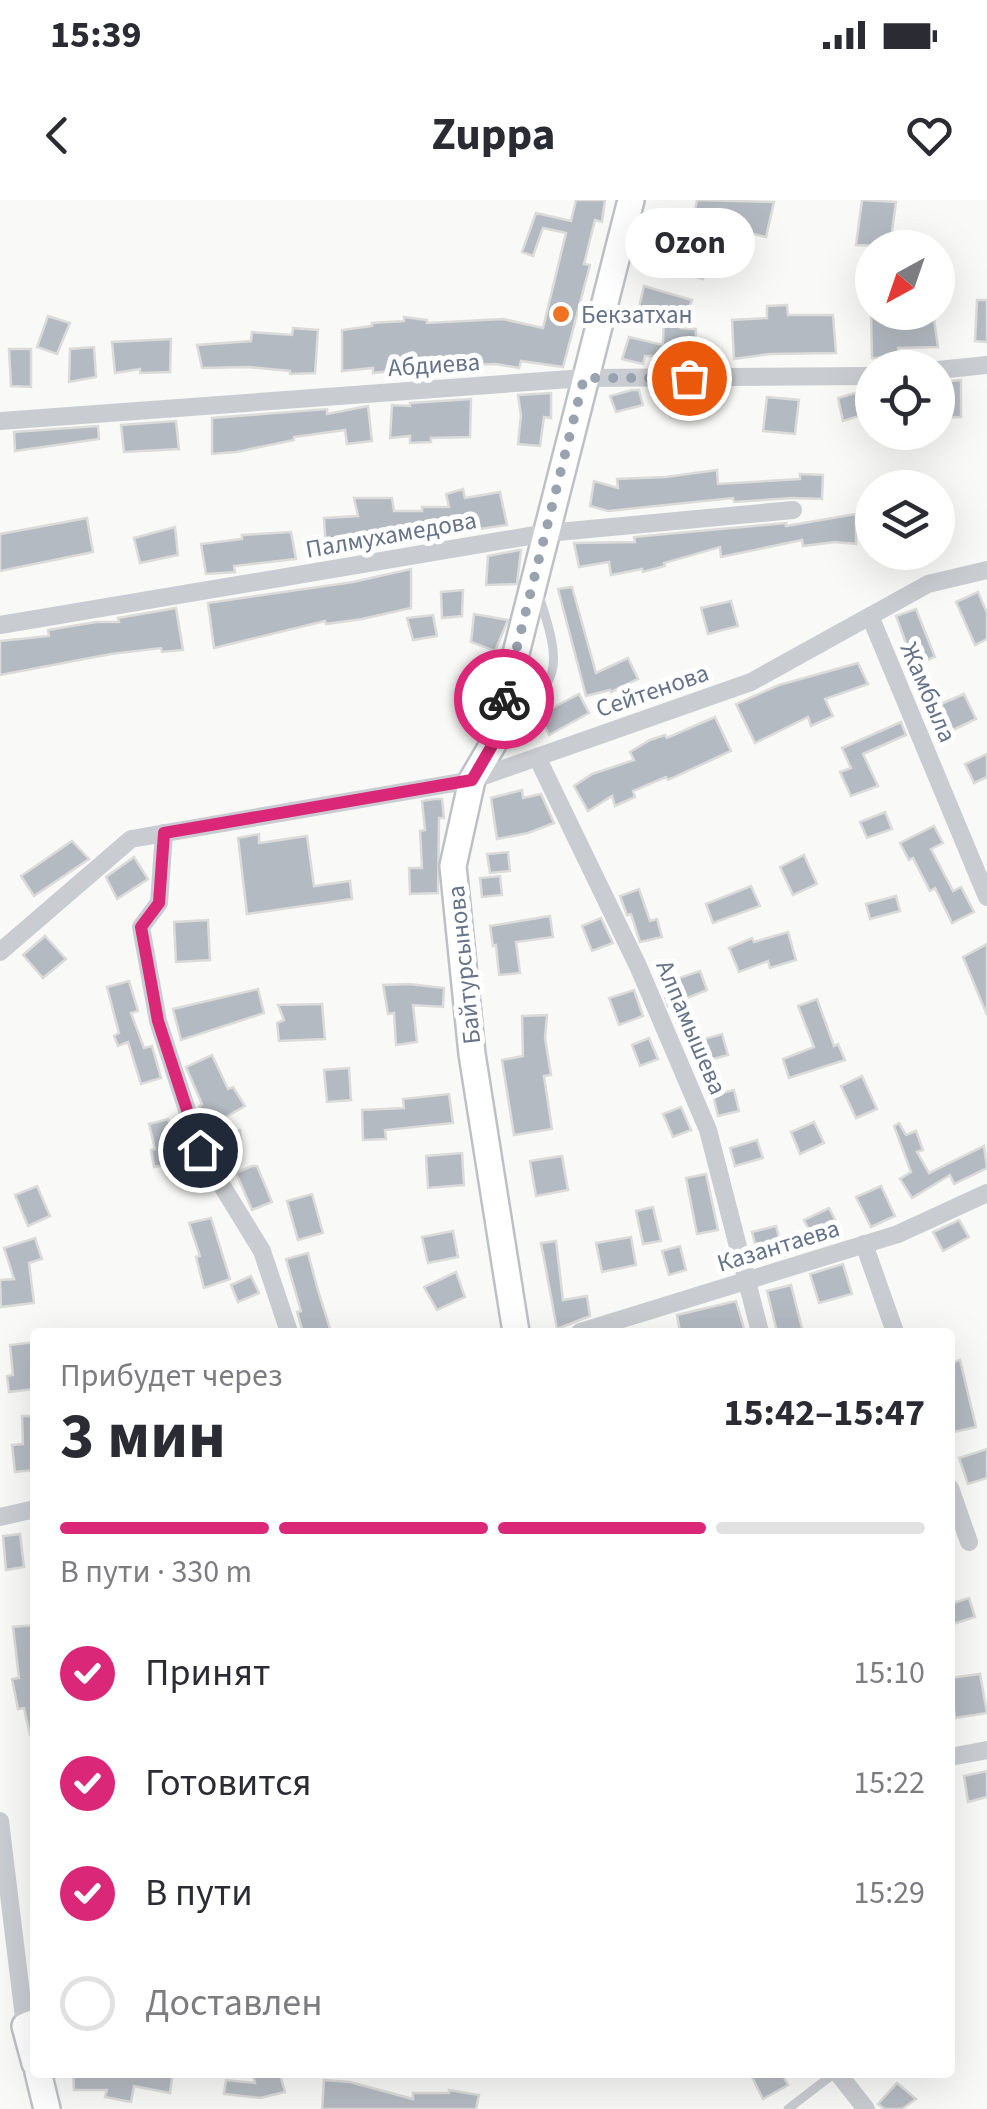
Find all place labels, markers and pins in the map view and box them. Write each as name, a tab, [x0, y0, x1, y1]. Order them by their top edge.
callout: Ozon	[624, 208, 754, 278]
place label: Бекзатхан	[581, 297, 693, 333]
marker: Бекзатхан	[550, 303, 572, 325]
pin	[647, 336, 732, 421]
pin	[158, 1108, 243, 1193]

